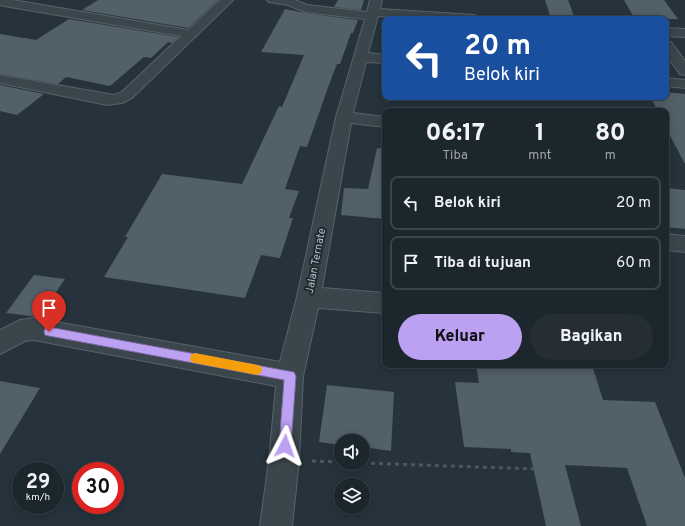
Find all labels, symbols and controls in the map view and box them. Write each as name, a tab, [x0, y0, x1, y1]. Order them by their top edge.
text: 20 m	[464, 29, 531, 65]
icon: left	[398, 32, 450, 84]
text: Belok kiri	[464, 64, 540, 87]
text: 06:17	[425, 119, 485, 149]
text: 1	[535, 119, 545, 149]
text: 80	[595, 119, 626, 149]
text: Tiba	[443, 148, 468, 164]
text: mnt	[528, 148, 552, 164]
text: m	[605, 148, 616, 164]
icon: left	[400, 192, 422, 214]
text: Belok kiri	[434, 194, 501, 213]
text: 20 m	[616, 194, 651, 213]
street label: Jalan Ternate	[303, 227, 329, 295]
icon: arrive	[400, 252, 422, 274]
text: Tiba di tujuan	[434, 254, 531, 273]
text: 60 m	[616, 254, 651, 273]
pin	[32, 291, 66, 332]
icon: arrive	[38, 297, 60, 319]
button: Keluar	[398, 314, 522, 360]
button: Bagikan	[530, 314, 653, 360]
position arrow	[264, 425, 306, 467]
map controls	[334, 434, 370, 514]
button: sound	[334, 434, 370, 470]
speed limit sign: 30	[72, 462, 124, 514]
text: 29	[26, 470, 50, 496]
button: layers	[334, 478, 370, 514]
text: km/h	[26, 491, 50, 504]

